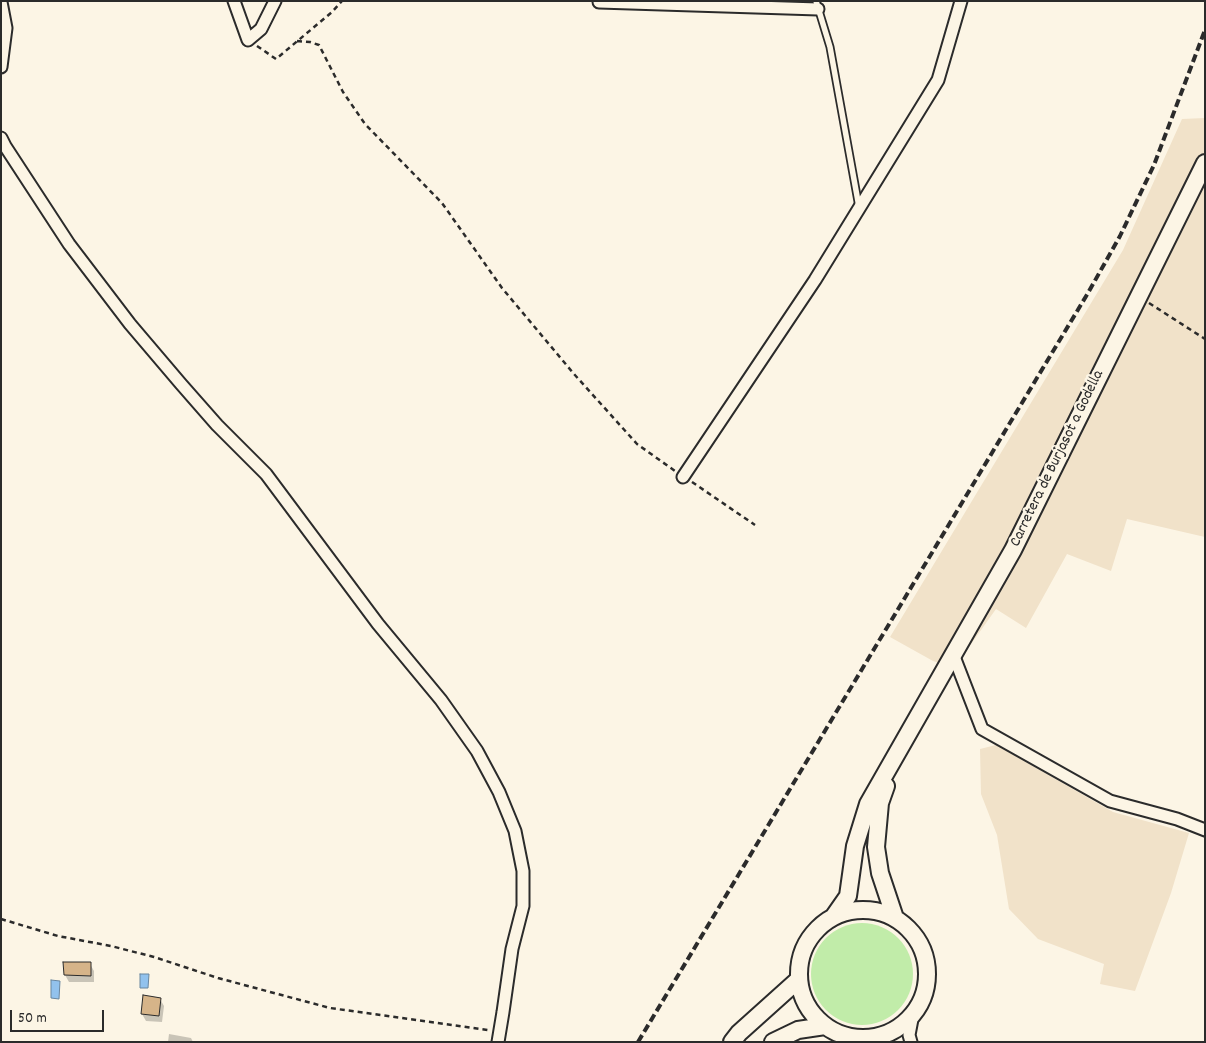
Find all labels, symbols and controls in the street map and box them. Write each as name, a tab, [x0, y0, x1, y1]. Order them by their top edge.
street label: Carretera de Burjasot a Godella	[1007, 368, 1109, 550]
scale bar	[12, 1000, 106, 1032]
text: 50 m	[18, 1008, 47, 1030]

